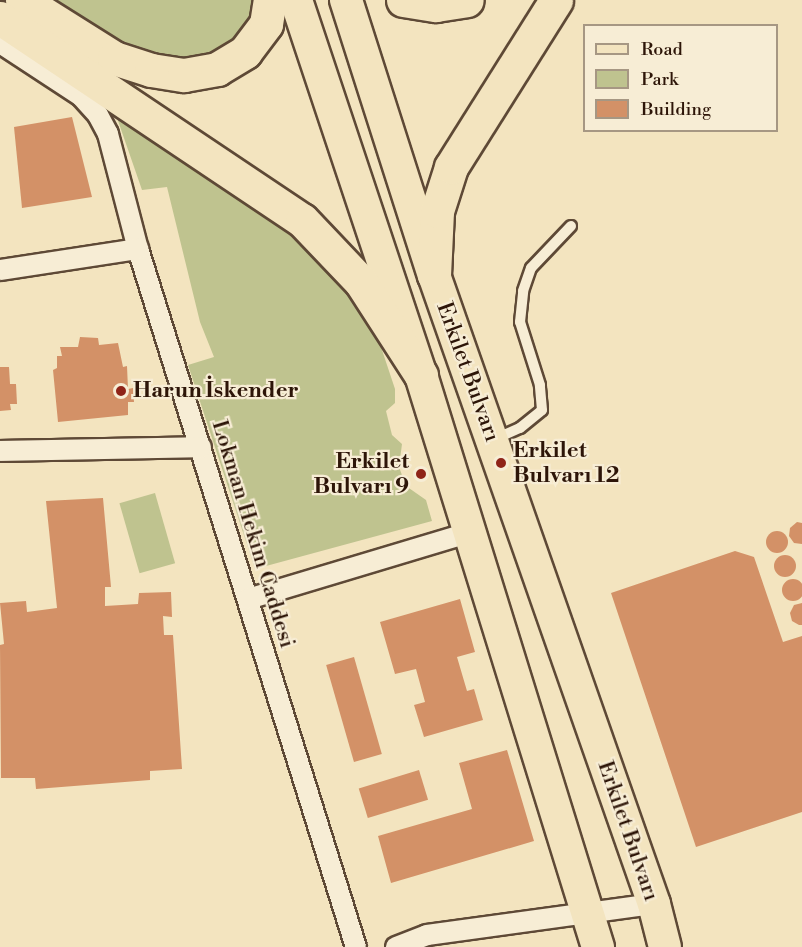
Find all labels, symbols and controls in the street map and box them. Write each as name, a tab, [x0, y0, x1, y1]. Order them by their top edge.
legend	[583, 24, 778, 132]
text: Road	[641, 38, 683, 61]
text: Park	[641, 68, 678, 91]
text: Building	[641, 98, 711, 121]
street label: Erkilet Bulvarı	[431, 299, 505, 445]
place label: Harun İskender	[133, 378, 299, 404]
marker: Harun İskender	[114, 384, 128, 398]
street label: Lokman Hekim Caddesi	[206, 417, 300, 651]
place label: Erkilet Bulvarı 12	[513, 437, 619, 488]
place label: Erkilet Bulvarı 9	[313, 448, 409, 500]
marker: Erkilet Bulvarı 12	[494, 456, 508, 470]
marker: Erkilet Bulvarı 9	[414, 467, 428, 481]
street label: Erkilet Bulvarı	[592, 757, 664, 905]

